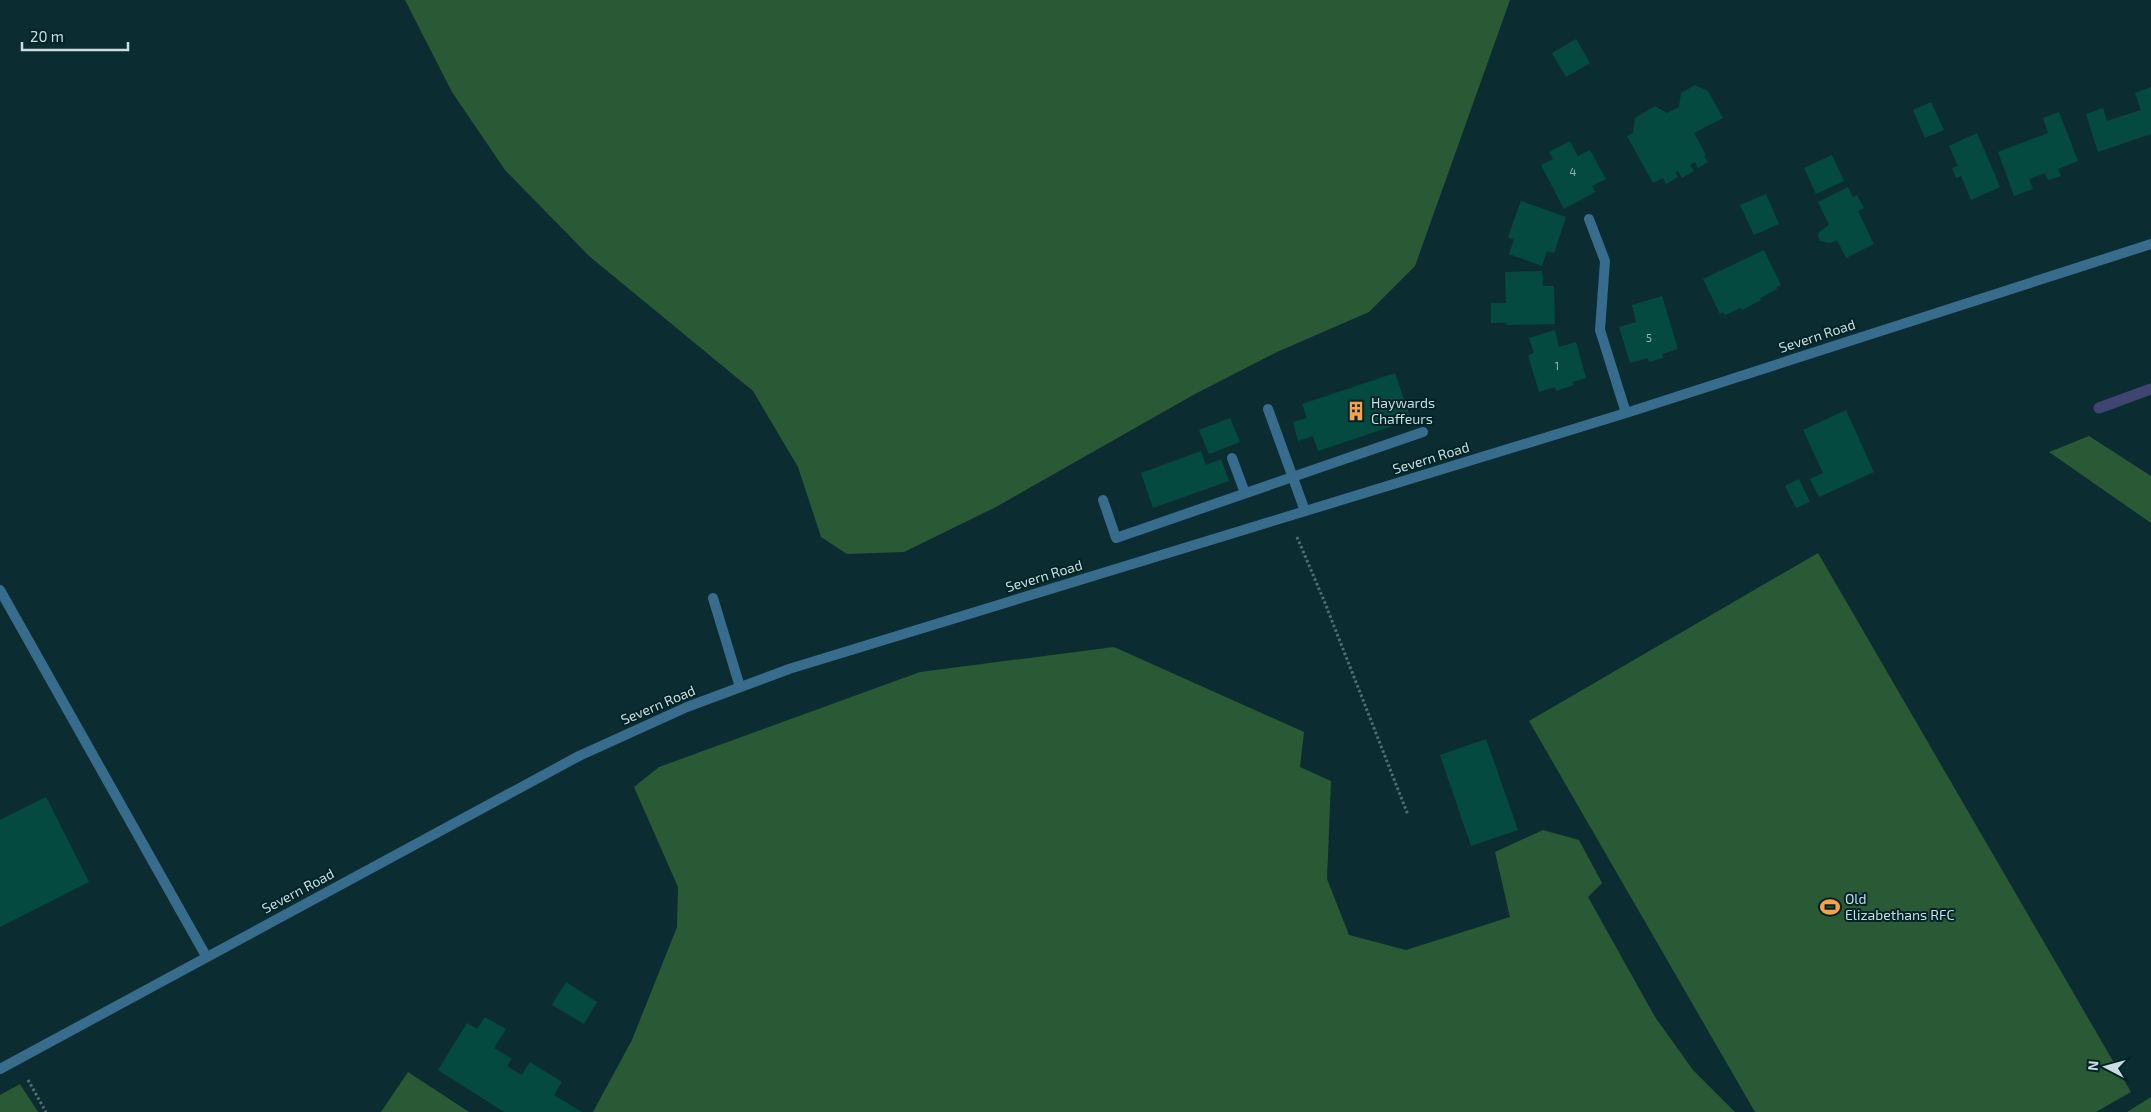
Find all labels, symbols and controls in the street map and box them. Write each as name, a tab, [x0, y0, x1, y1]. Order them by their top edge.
scale bar	[22, 20, 129, 52]
text: 20 m	[30, 27, 64, 45]
house number: 4	[1570, 165, 1577, 178]
street label: Severn Road	[1777, 315, 1857, 356]
house number: 5	[1646, 331, 1652, 344]
house number: 1	[1555, 359, 1559, 372]
place label: Haywards Chaffeurs	[1371, 394, 1435, 427]
building icon: Haywards Chaffeurs	[1345, 400, 1367, 422]
street label: Severn Road	[1390, 438, 1471, 477]
street label: Severn Road	[1003, 556, 1084, 595]
street label: Severn Road	[618, 681, 698, 728]
street label: Severn Road	[259, 864, 337, 917]
place label: Old Elizabethans RFC	[1845, 890, 1954, 923]
sports icon: Old Elizabethans RFC	[1819, 896, 1841, 918]
north arrow	[2081, 1042, 2131, 1092]
text: N	[2084, 1060, 2102, 1072]

